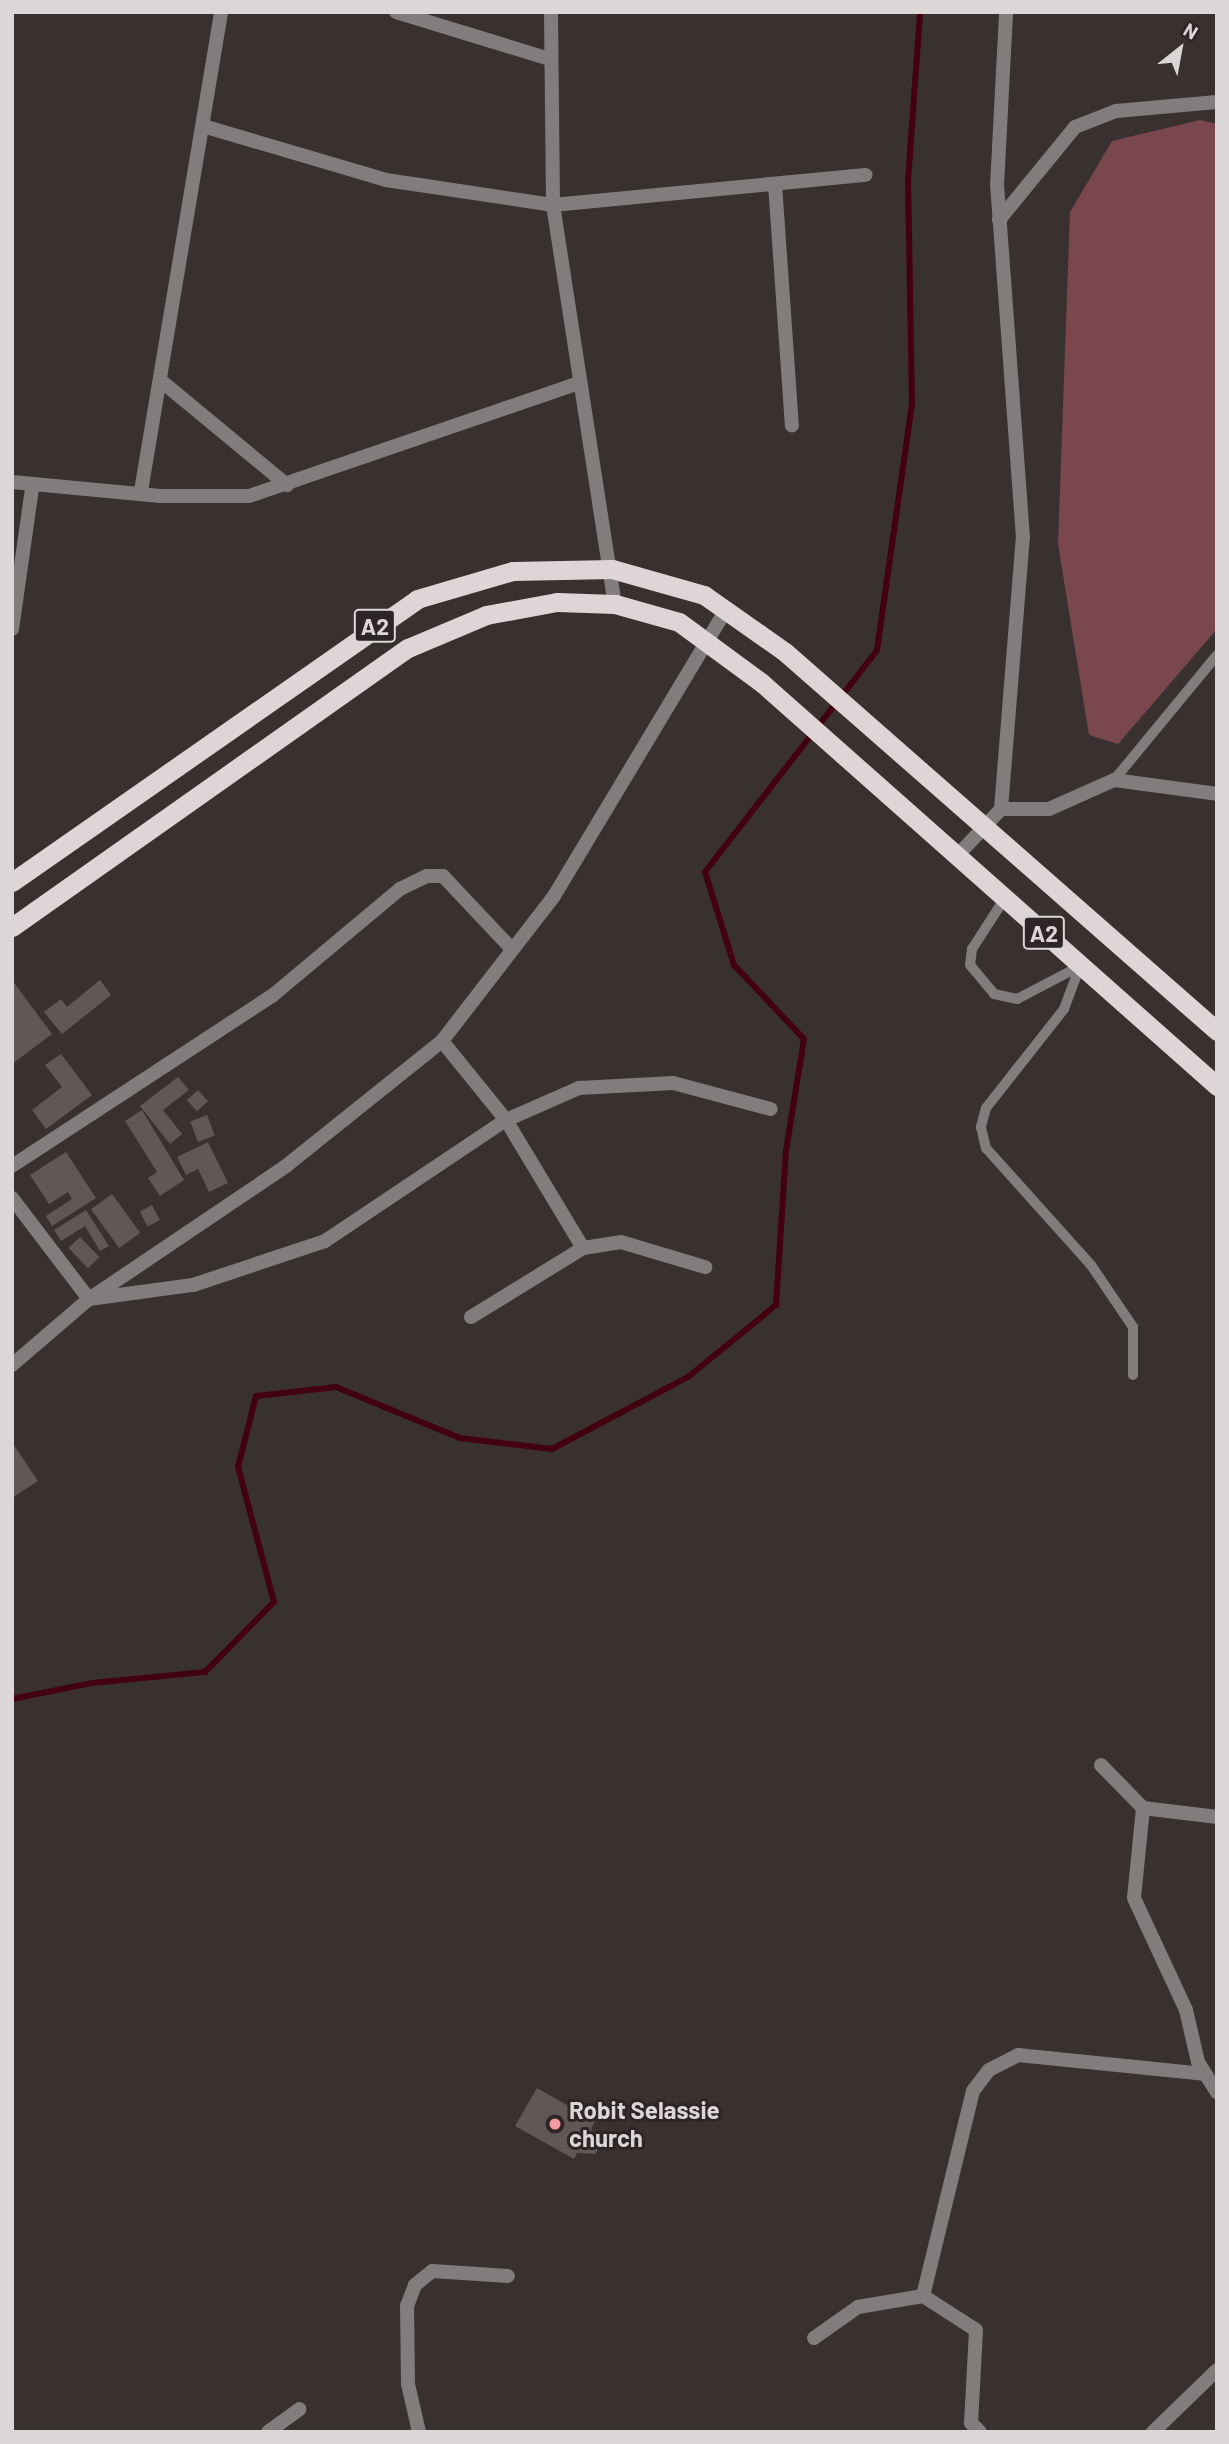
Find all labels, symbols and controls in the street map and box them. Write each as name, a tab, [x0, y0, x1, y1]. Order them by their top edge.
north arrow	[1145, 14, 1215, 84]
text: N	[1180, 17, 1202, 44]
road number: A2	[352, 606, 398, 646]
road number: A2	[1021, 914, 1067, 952]
place label: Robit Selassie church	[569, 2096, 720, 2152]
marker: Robit Selassie church	[547, 2116, 563, 2132]

